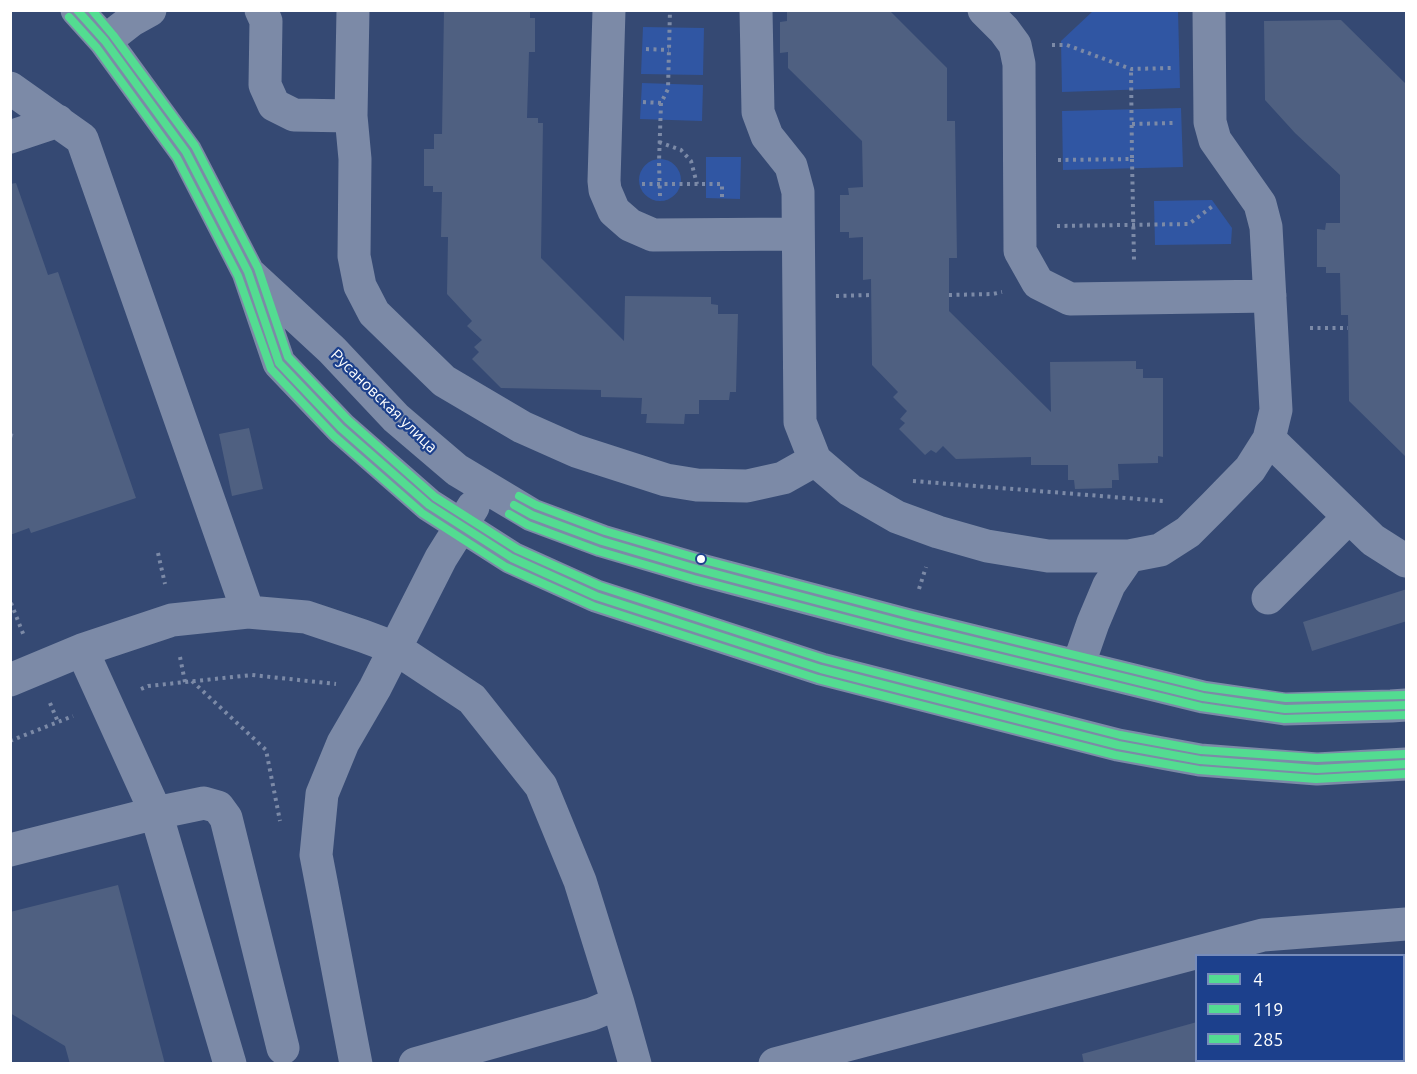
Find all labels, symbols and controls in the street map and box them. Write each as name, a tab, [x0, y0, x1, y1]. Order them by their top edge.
street label: Русановская улица	[327, 345, 441, 457]
unlabelled marker	[695, 553, 707, 565]
legend	[1195, 954, 1405, 1062]
text: 4	[1253, 969, 1263, 989]
text: 119	[1253, 999, 1283, 1019]
text: 285	[1253, 1029, 1283, 1049]

